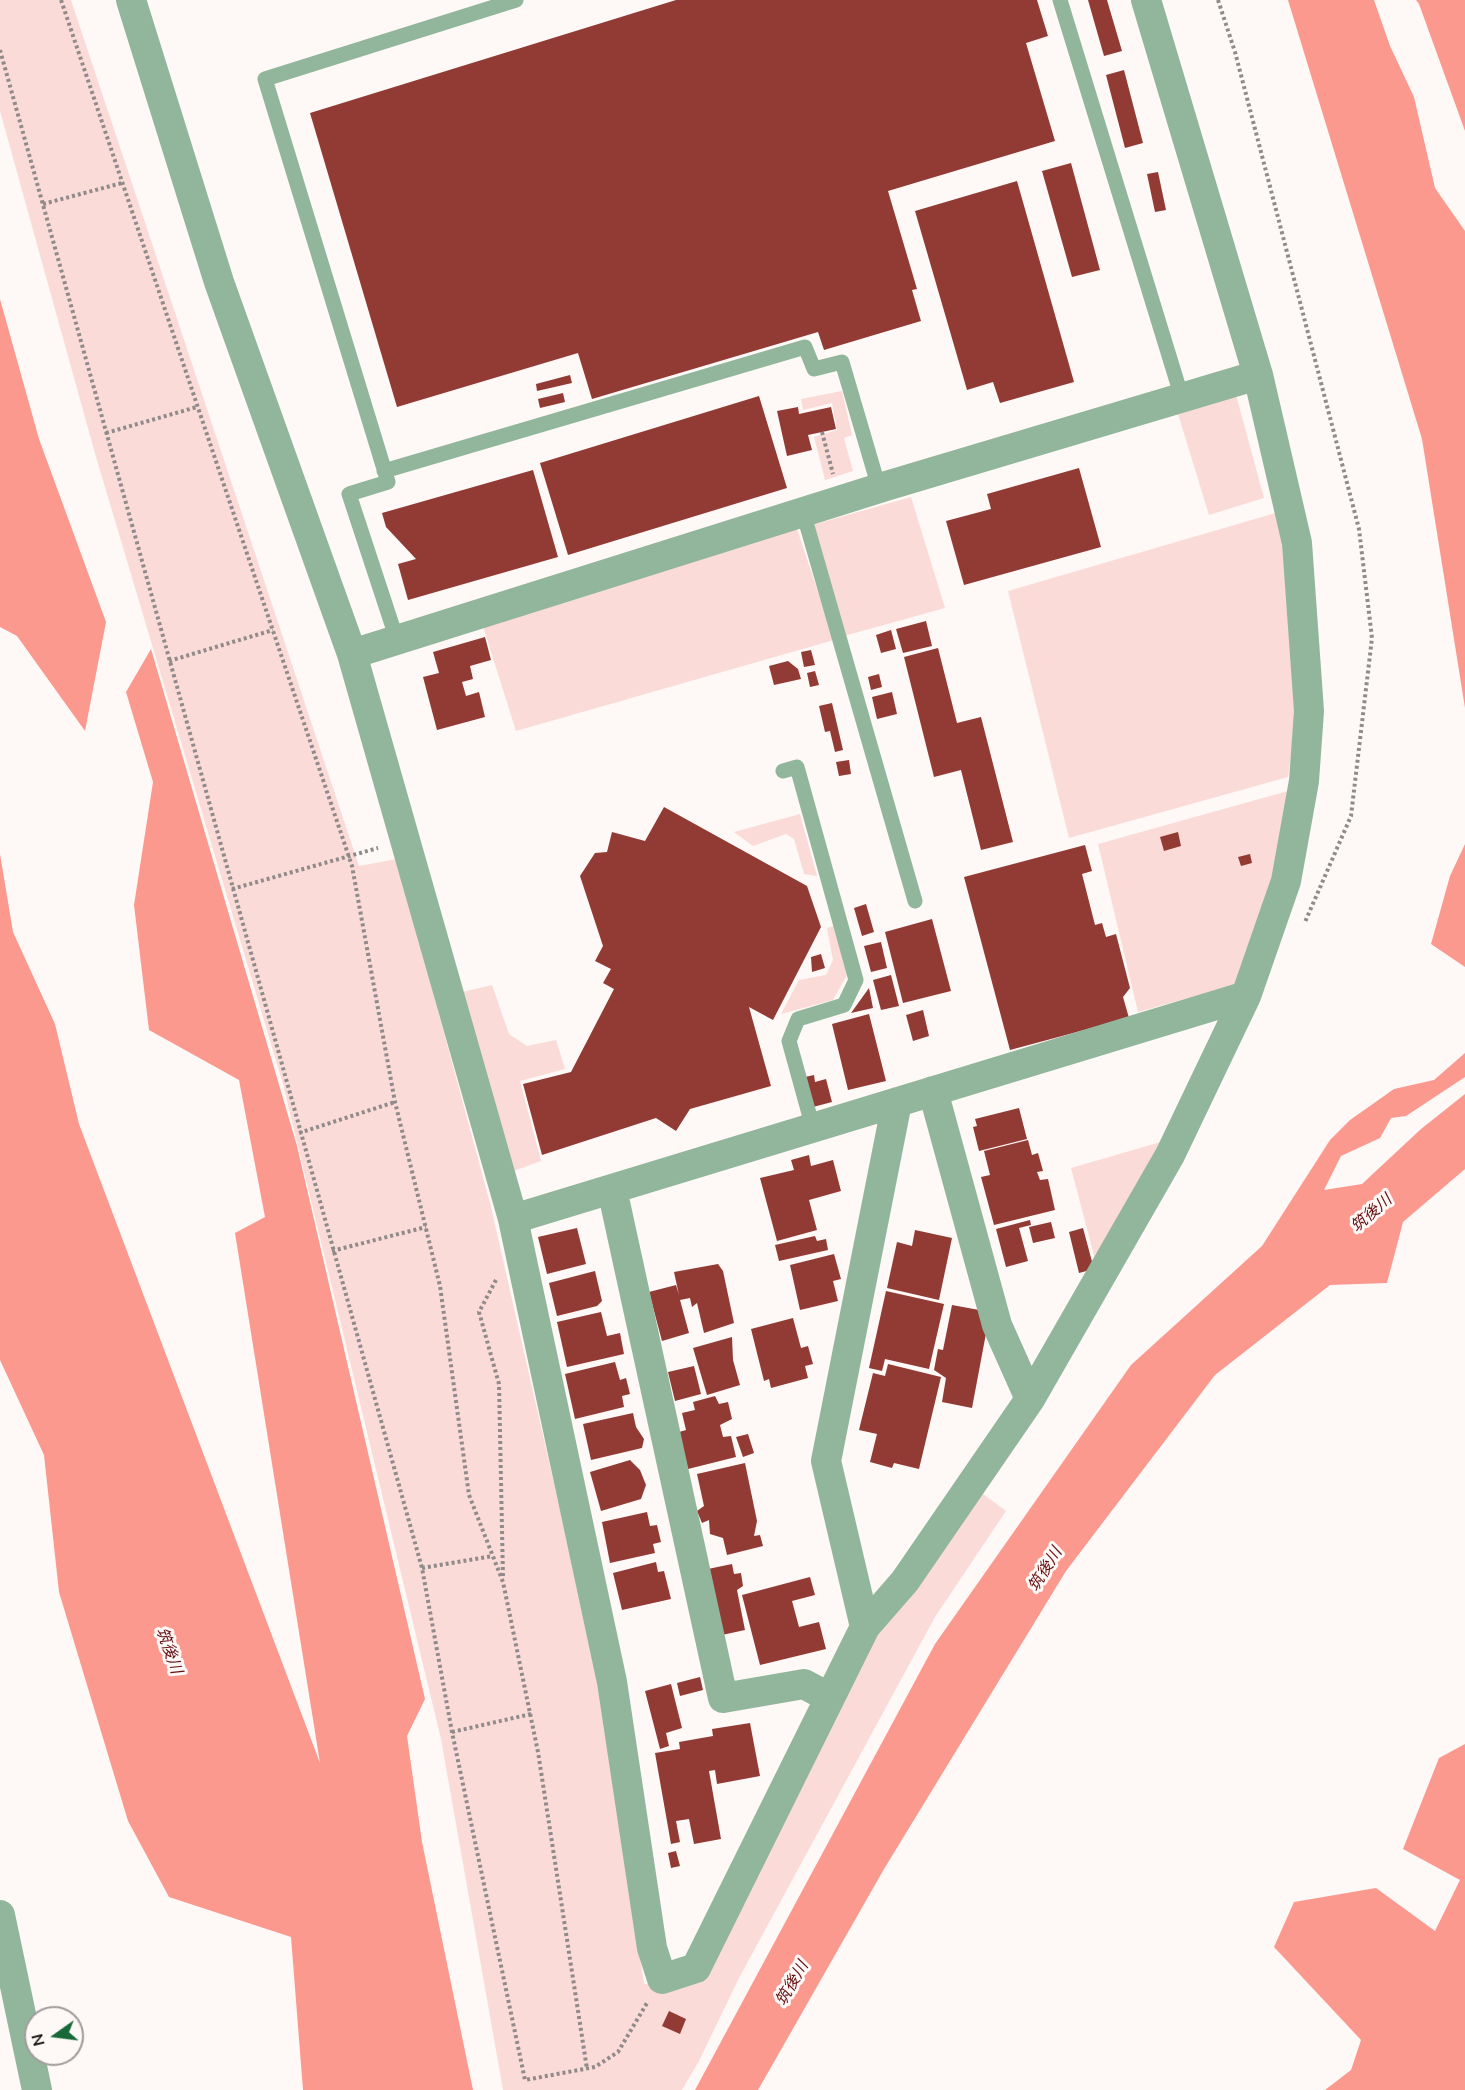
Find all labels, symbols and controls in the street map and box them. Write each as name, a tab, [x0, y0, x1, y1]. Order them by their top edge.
water label: 筑後川	[1348, 1191, 1396, 1237]
water label: 筑後川	[1025, 1545, 1067, 1595]
water label: 筑後川	[151, 1625, 185, 1677]
water label: 筑後川	[773, 1958, 813, 2010]
north arrow	[24, 2006, 84, 2066]
text: N	[26, 2031, 51, 2048]

